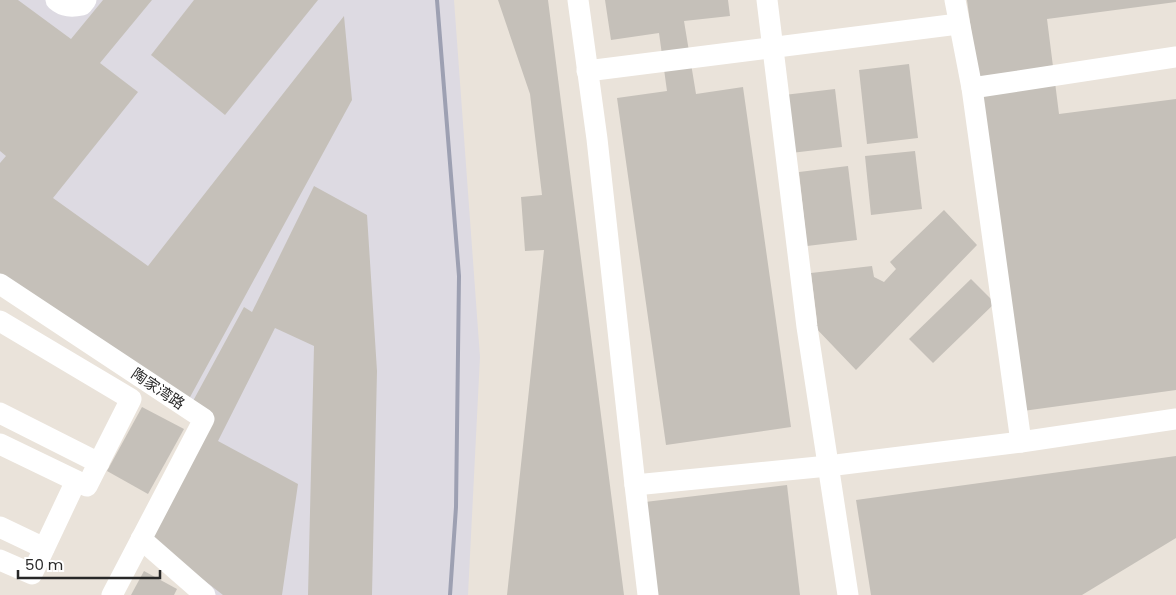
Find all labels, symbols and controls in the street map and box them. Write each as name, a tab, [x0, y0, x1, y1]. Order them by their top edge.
street label: 陶家湾路	[128, 363, 189, 414]
scale bar	[18, 548, 160, 580]
text: 50 m	[25, 554, 63, 575]

